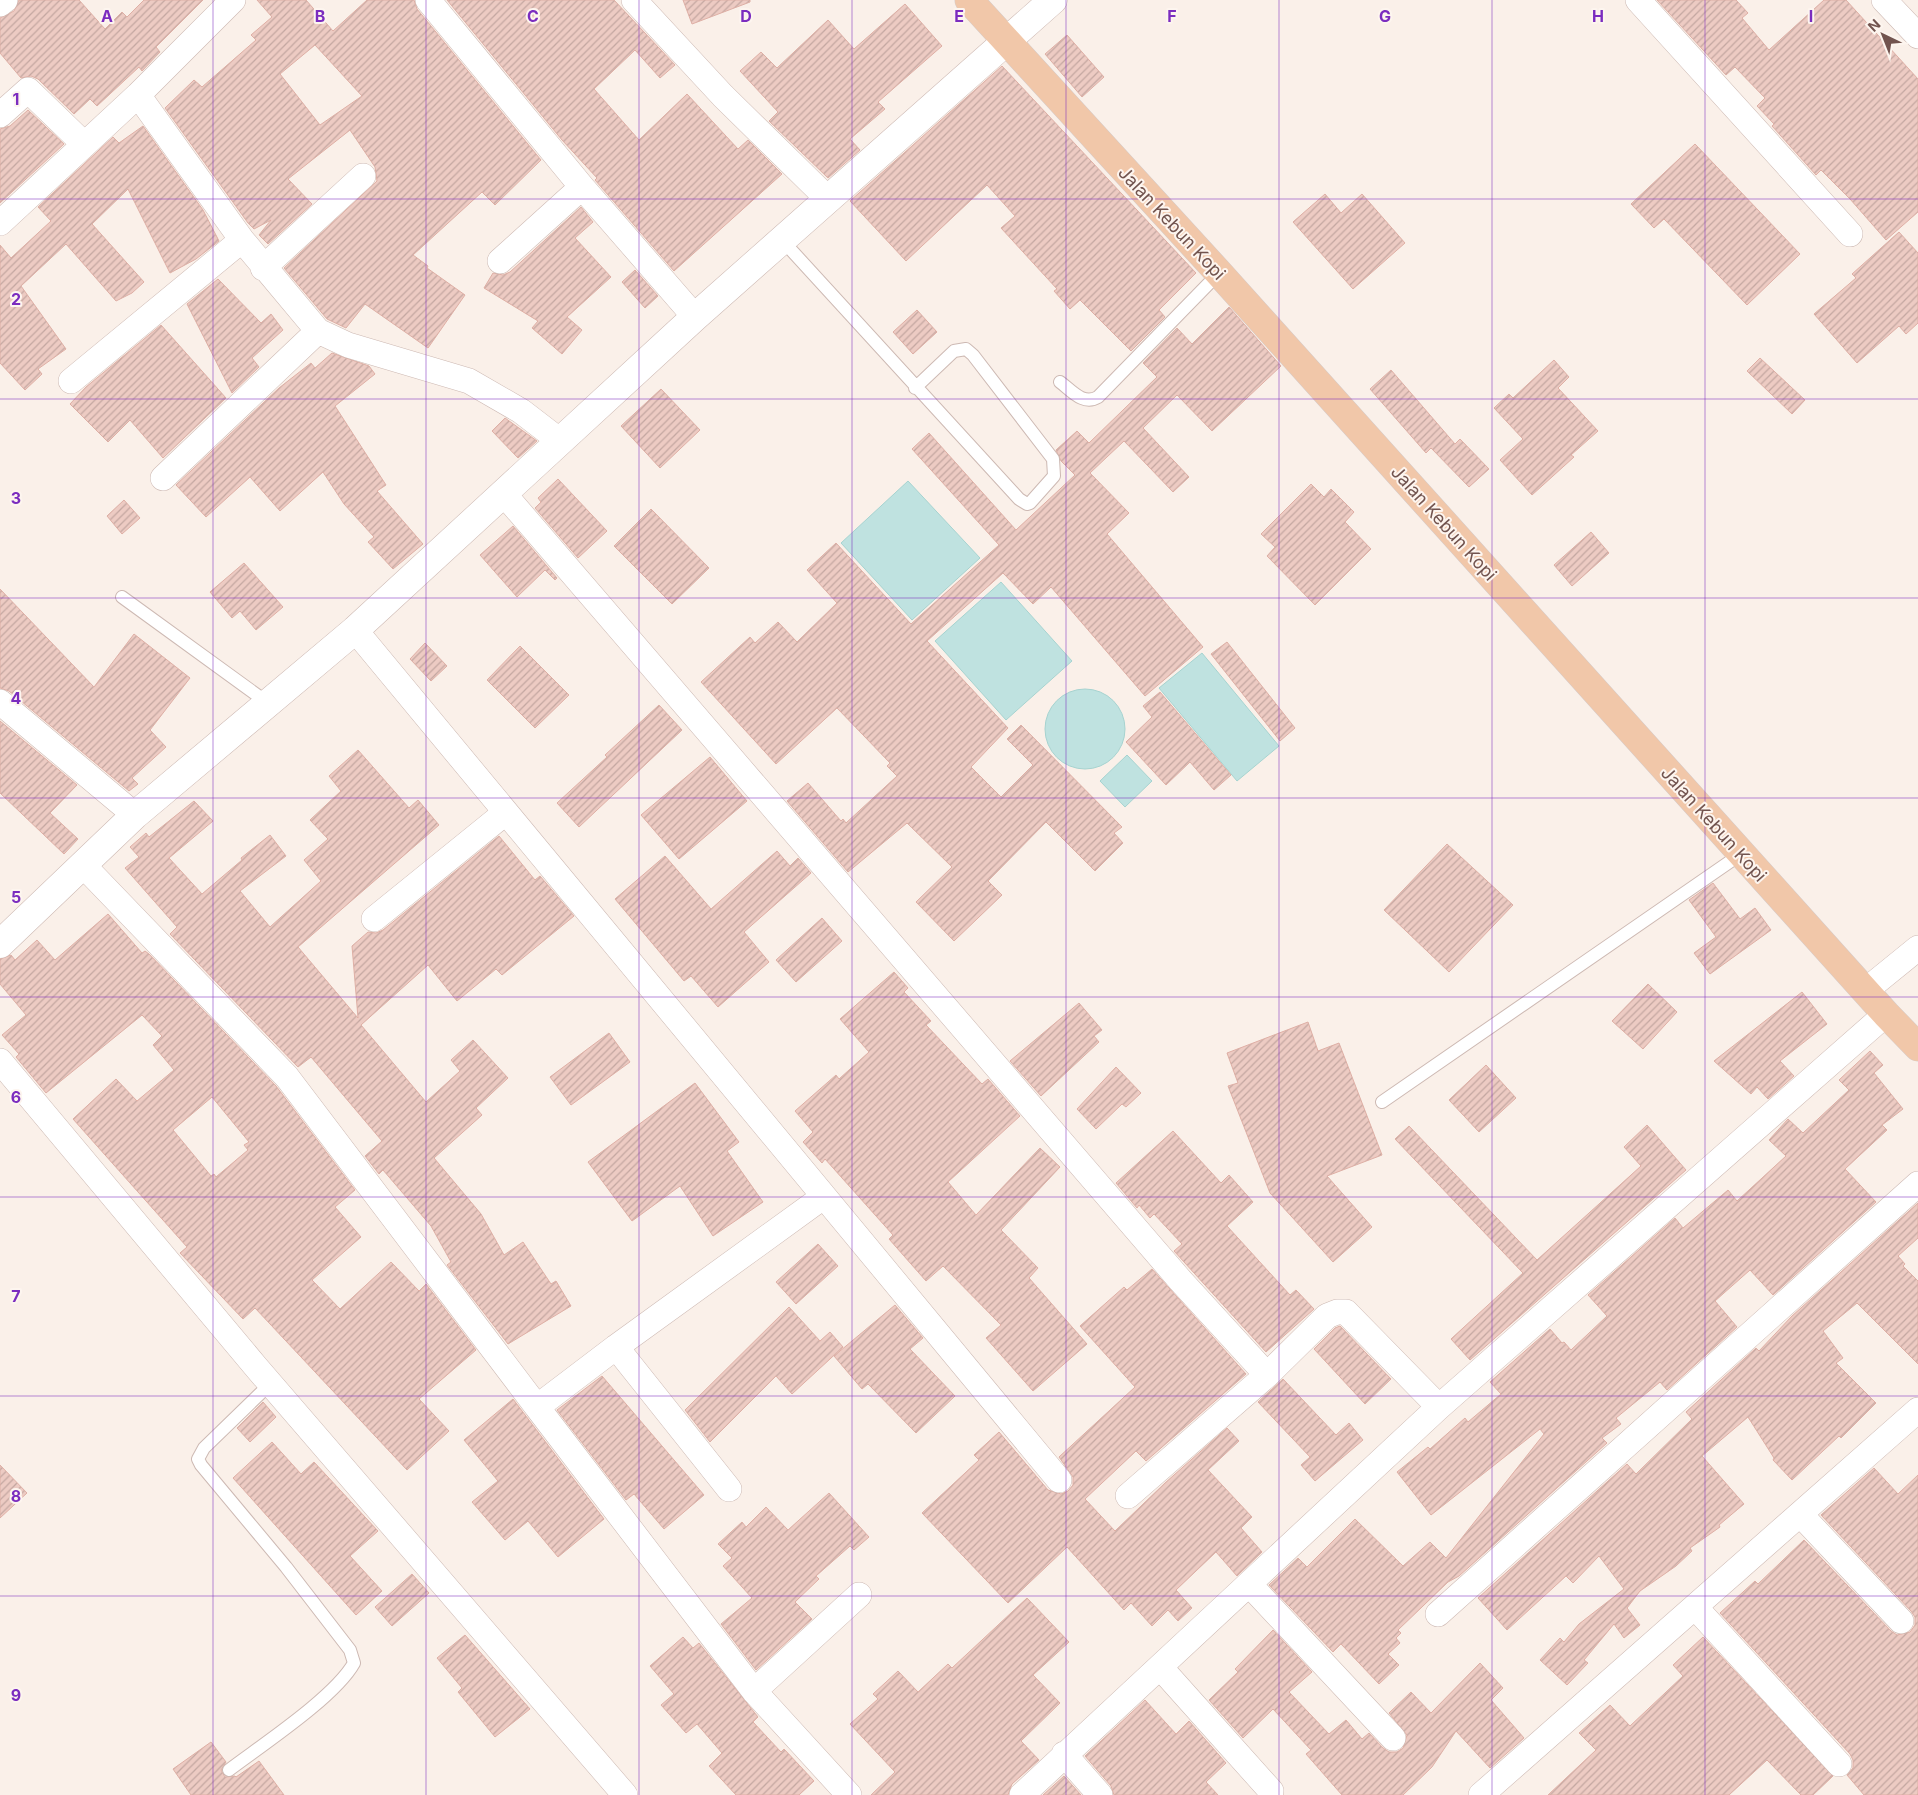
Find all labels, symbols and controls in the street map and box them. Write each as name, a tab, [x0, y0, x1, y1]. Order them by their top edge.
text: A	[101, 6, 113, 26]
text: B	[315, 6, 325, 26]
text: C	[527, 6, 539, 26]
text: D	[740, 6, 752, 26]
text: E	[954, 6, 964, 26]
text: F	[1167, 6, 1177, 26]
text: G	[1379, 6, 1391, 26]
text: H	[1592, 6, 1604, 26]
text: I	[1809, 6, 1813, 26]
north arrow	[1858, 10, 1908, 60]
text: N	[1864, 15, 1883, 35]
text: 1	[13, 89, 19, 109]
street label: Jalan Kebun Kopi	[1114, 162, 1230, 284]
text: 2	[11, 289, 21, 309]
street label: Jalan Kebun Kopi	[1387, 461, 1501, 585]
text: 3	[11, 488, 21, 508]
text: 4	[11, 688, 22, 708]
street label: Jalan Kebun Kopi	[1657, 762, 1771, 886]
text: 5	[11, 887, 21, 907]
text: 6	[11, 1087, 21, 1107]
text: 7	[11, 1286, 21, 1306]
text: 8	[11, 1486, 21, 1506]
text: 9	[11, 1685, 21, 1705]

